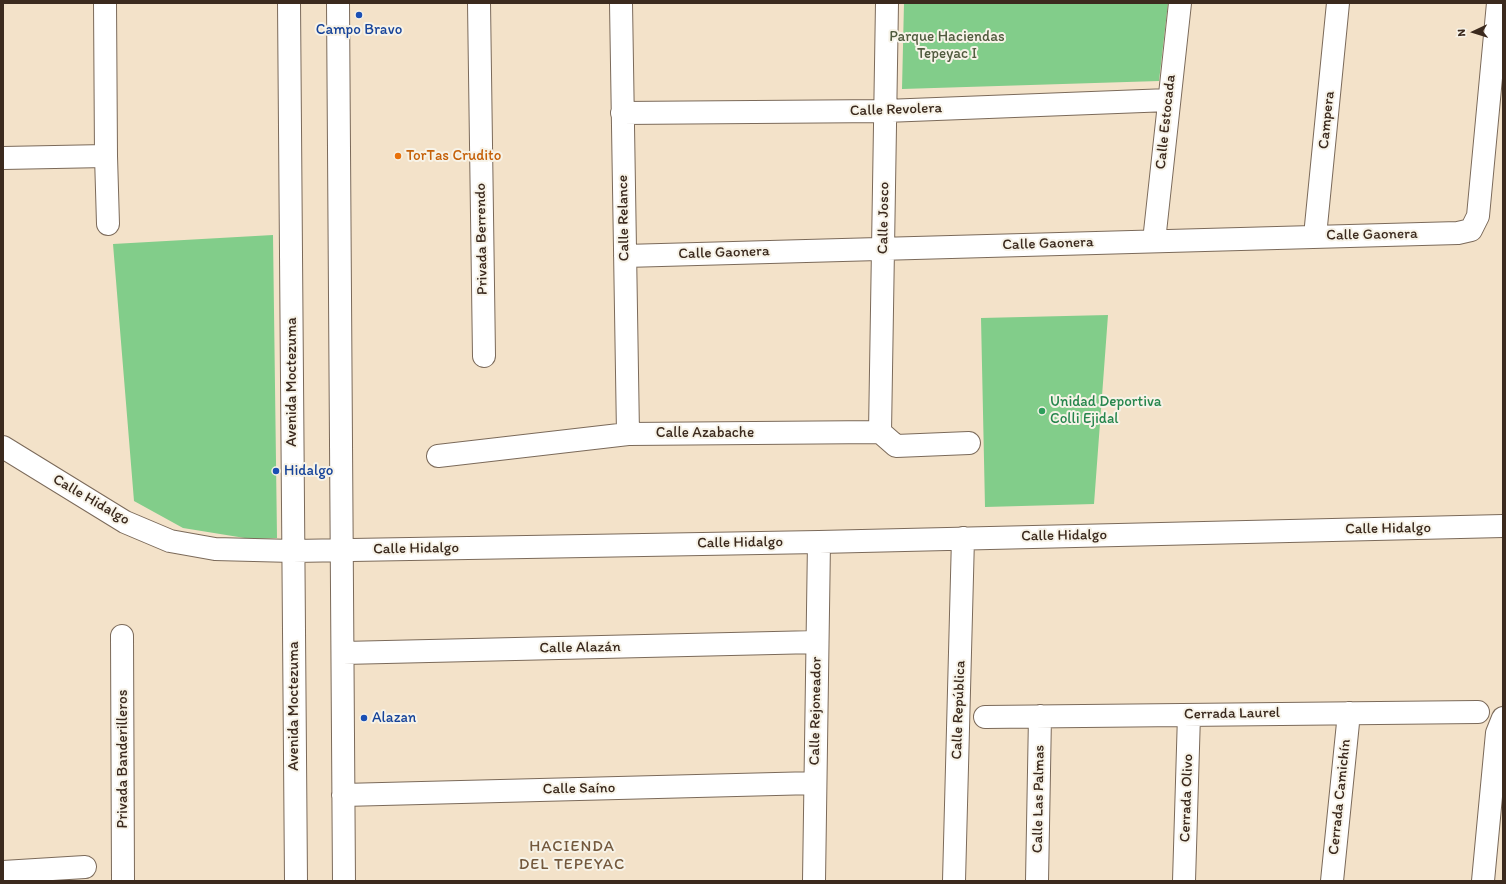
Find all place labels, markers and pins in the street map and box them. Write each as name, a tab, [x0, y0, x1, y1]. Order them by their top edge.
marker: Campo Bravo	[354, 10, 364, 20]
place label: Campo Bravo	[316, 21, 402, 39]
place label: TorTas Crudito	[406, 147, 501, 165]
marker: TorTas Crudito	[393, 151, 403, 161]
place label: Unidad Deportiva Colli Ejidal	[1050, 393, 1162, 428]
marker: Unidad Deportiva Colli Ejidal	[1037, 406, 1047, 416]
place label: Hidalgo	[284, 462, 333, 480]
marker: Hidalgo	[271, 466, 281, 476]
place label: Alazan	[372, 709, 416, 727]
marker: Alazan	[359, 713, 369, 723]

